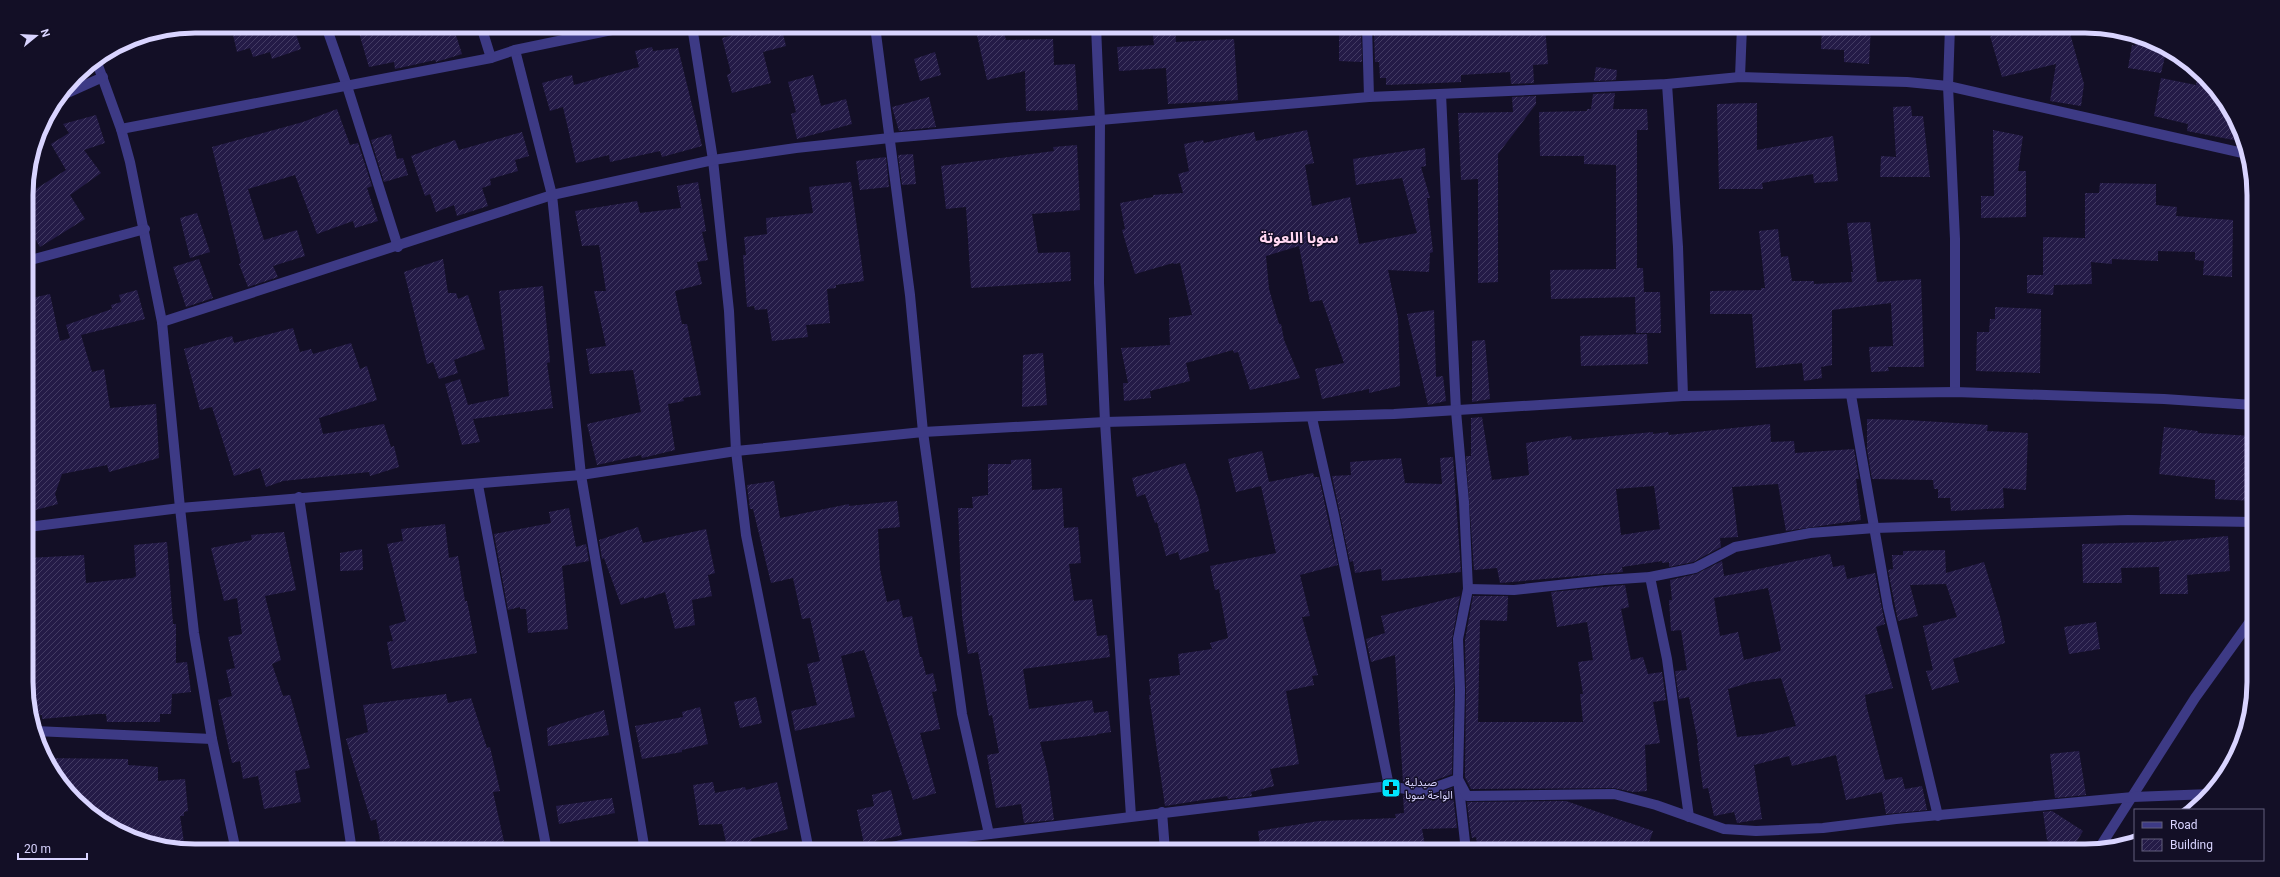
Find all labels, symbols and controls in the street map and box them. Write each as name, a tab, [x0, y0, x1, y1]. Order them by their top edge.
north arrow	[16, 16, 56, 56]
text: N	[38, 27, 52, 39]
district label: سوبا اللعوتة	[1260, 229, 1338, 247]
place label: صيدلية الواحة سوبا	[1405, 776, 1453, 802]
pharmacy icon: صيدلية الواحة سوبا	[1380, 777, 1402, 799]
legend	[2134, 809, 2264, 861]
text: Road	[2170, 818, 2198, 832]
scale bar	[18, 835, 87, 861]
text: Building	[2170, 838, 2213, 852]
text: 20 m	[24, 842, 51, 856]

